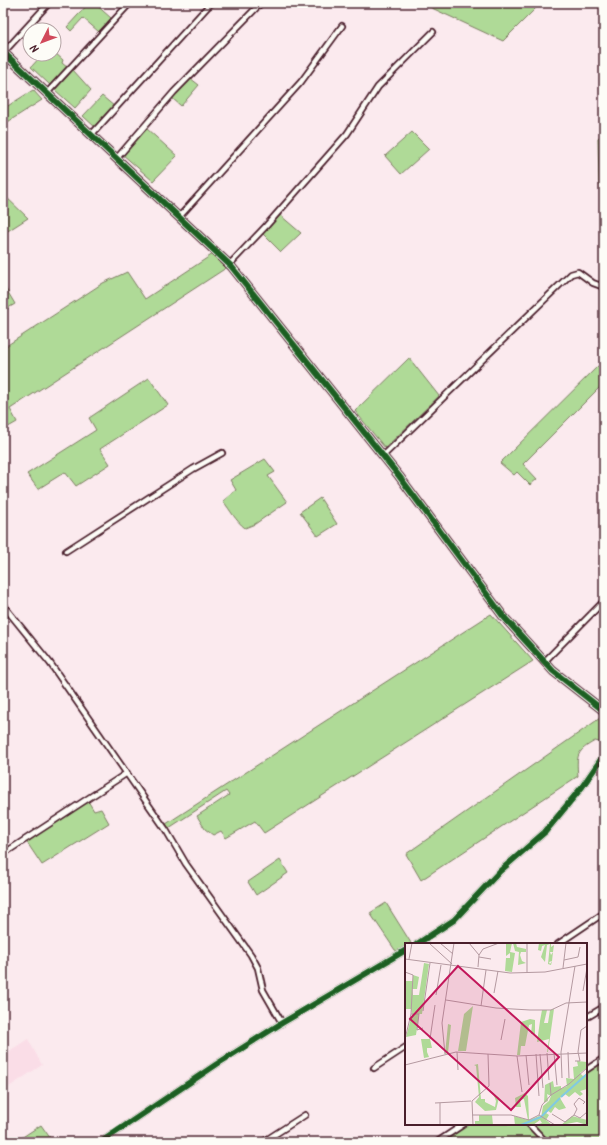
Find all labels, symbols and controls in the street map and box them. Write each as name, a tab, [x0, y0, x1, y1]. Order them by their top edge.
north arrow	[22, 22, 62, 62]
text: N	[26, 39, 44, 57]
inset map	[405, 943, 587, 1125]

